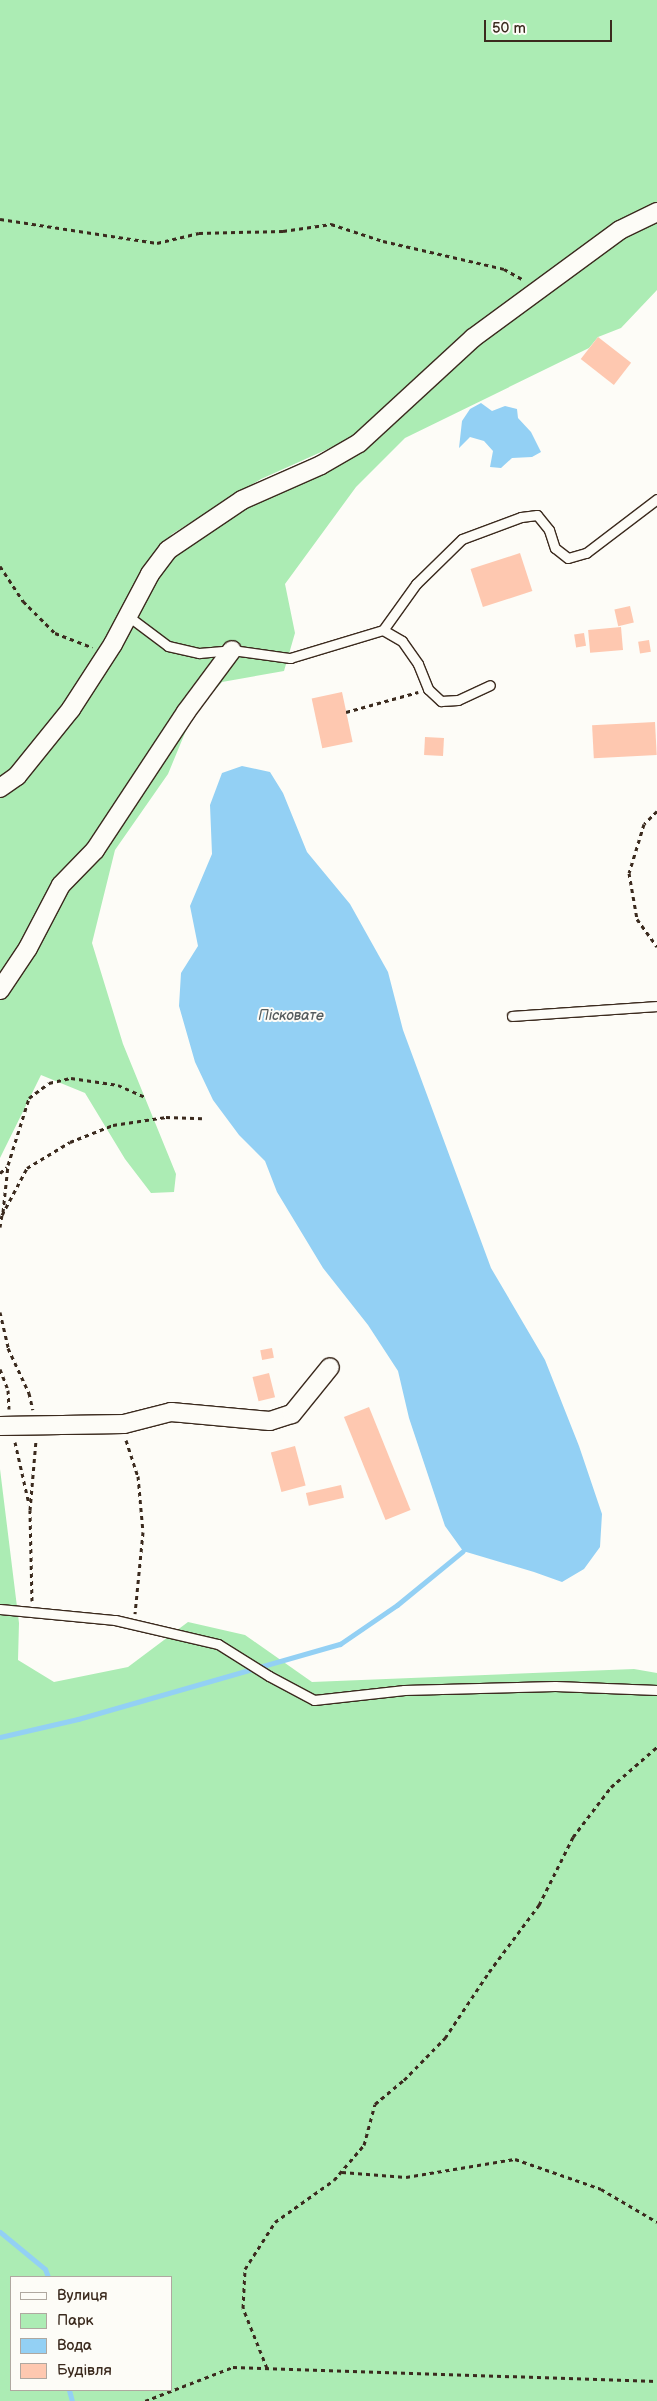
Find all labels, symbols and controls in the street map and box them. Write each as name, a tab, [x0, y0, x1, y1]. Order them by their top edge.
scale bar	[487, 10, 614, 42]
text: 50 m	[492, 19, 526, 38]
water label: Пісковате	[258, 1008, 324, 1024]
legend	[10, 2276, 172, 2391]
text: Вулиця	[57, 2286, 108, 2305]
text: Парк	[57, 2311, 94, 2330]
text: Вода	[57, 2336, 92, 2355]
text: Будівля	[57, 2361, 112, 2380]

